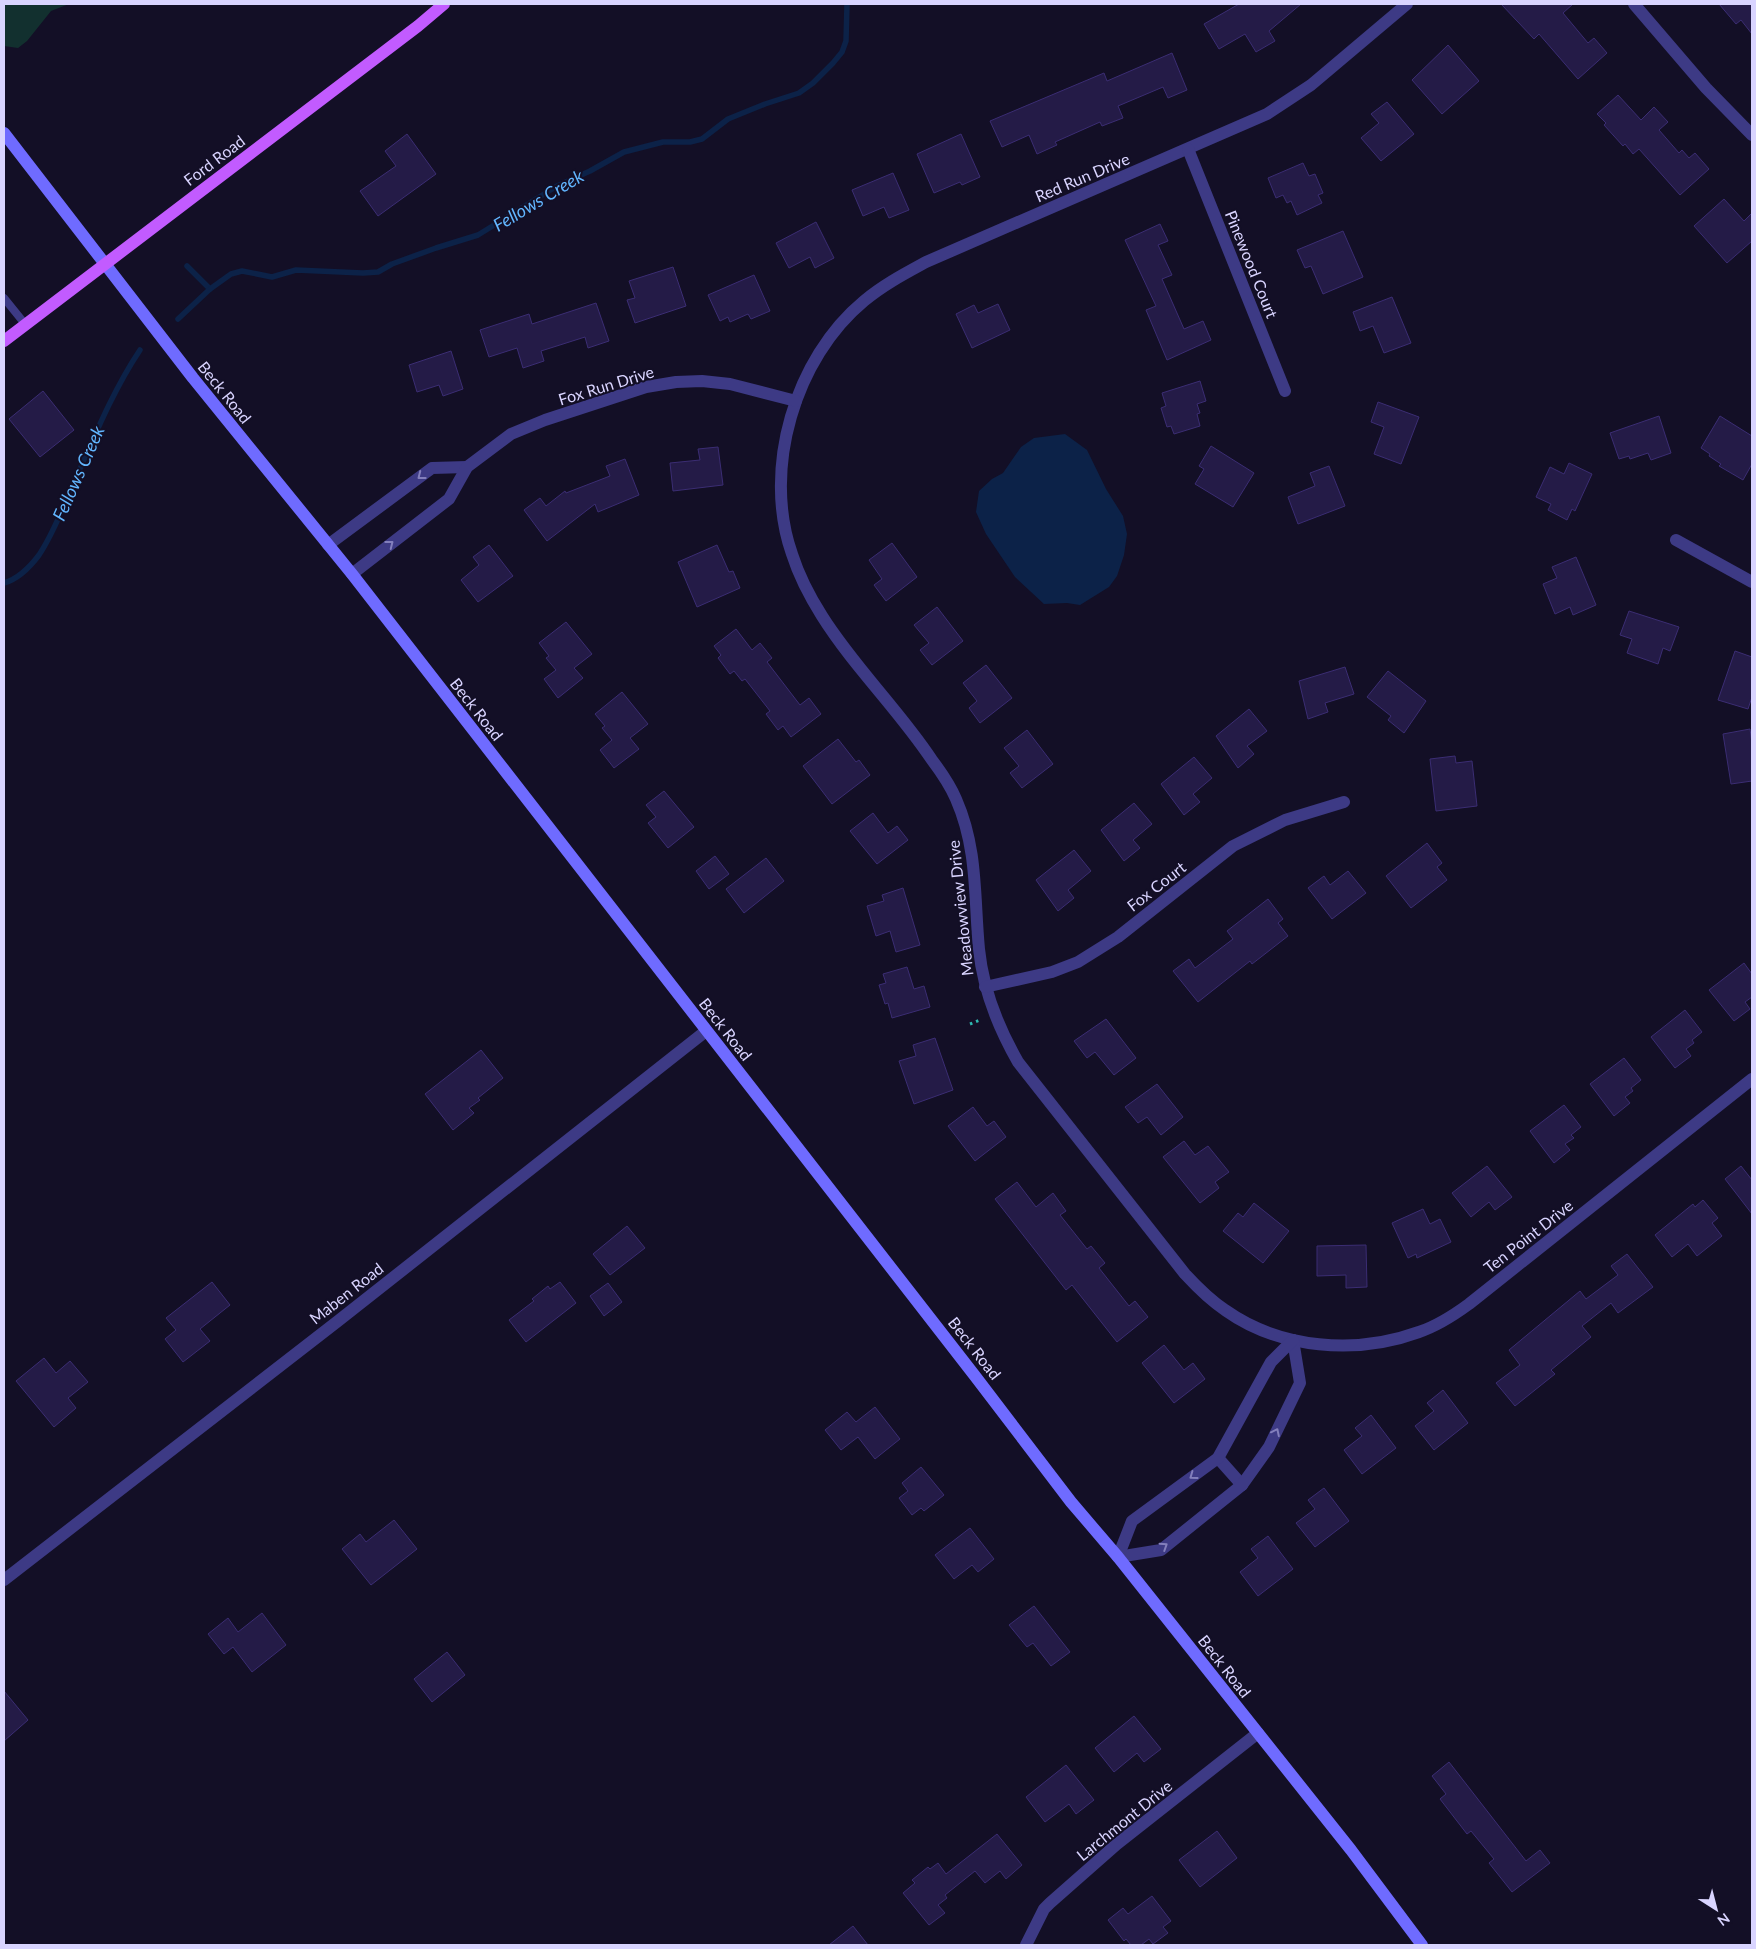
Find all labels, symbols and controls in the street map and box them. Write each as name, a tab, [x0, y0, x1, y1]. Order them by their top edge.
street label: Ford Road	[180, 131, 248, 189]
street label: Red Run Drive	[1032, 149, 1132, 205]
water label: Fellows Creek	[489, 164, 588, 236]
street label: Pinewood Court	[1222, 207, 1282, 321]
street label: Beck Road	[194, 357, 256, 427]
street label: Fox Run Drive	[556, 361, 656, 409]
water label: Fellows Creek	[47, 422, 109, 524]
one-way arrow	[417, 470, 427, 479]
one-way arrow	[384, 542, 393, 550]
street label: Beck Road	[447, 674, 507, 744]
street label: Meadowview Drive	[943, 839, 977, 977]
street label: Fox Court	[1123, 857, 1189, 915]
street label: Beck Road	[696, 994, 756, 1064]
street label: Ten Point Drive	[1480, 1195, 1576, 1277]
street label: Maben Road	[305, 1258, 387, 1328]
street label: Beck Road	[945, 1313, 1005, 1383]
one-way arrow	[1270, 1428, 1281, 1437]
one-way arrow	[1190, 1470, 1199, 1479]
one-way arrow	[1159, 1543, 1168, 1552]
street label: Beck Road	[1195, 1631, 1255, 1701]
street label: Larchmont Drive	[1072, 1776, 1176, 1864]
north arrow	[1691, 1884, 1741, 1934]
text: N	[1715, 1910, 1733, 1930]

